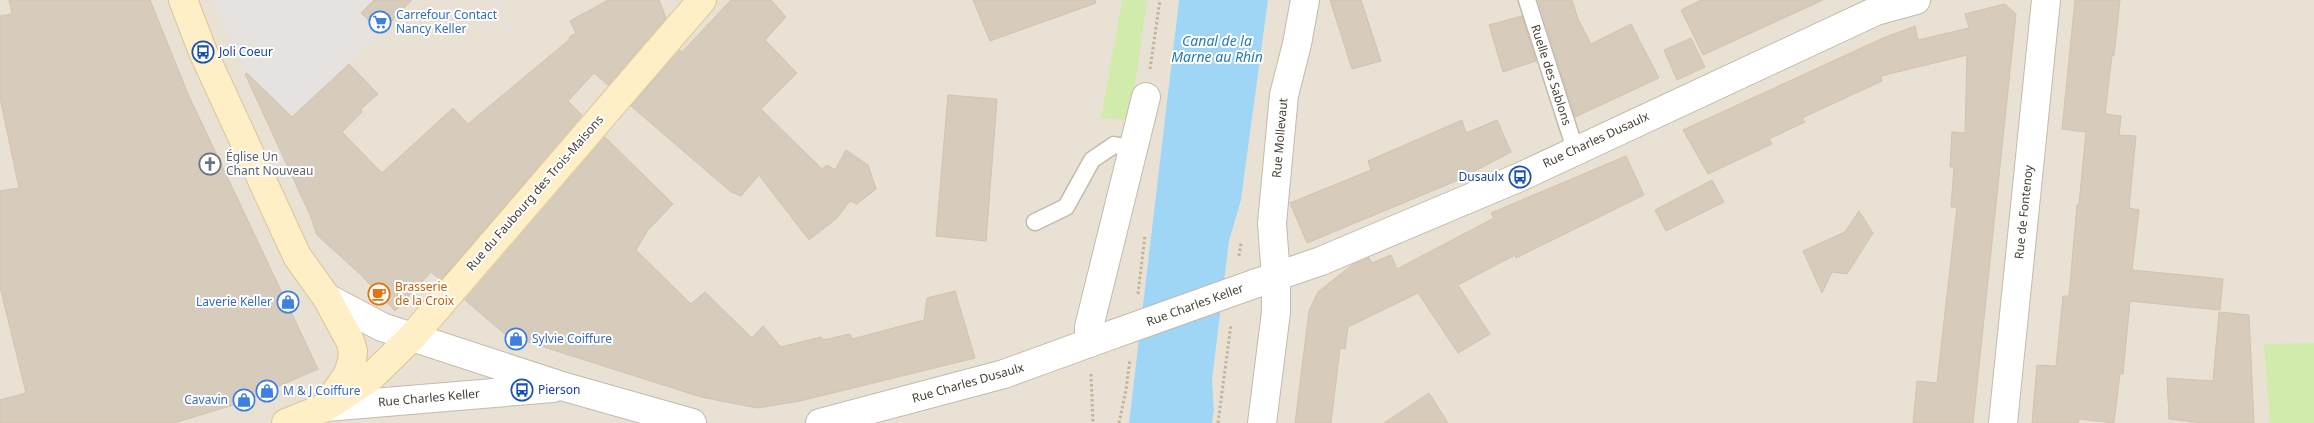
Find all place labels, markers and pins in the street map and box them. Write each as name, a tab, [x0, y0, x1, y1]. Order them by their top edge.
place label: Carrefour Contact Nancy Keller	[396, 6, 498, 37]
supermarket icon: Carrefour Contact Nancy Keller	[368, 10, 392, 34]
bus stop icon: Joli Coeur	[191, 40, 215, 64]
place label: Joli Coeur	[218, 43, 273, 60]
place label: Église Un Chant Nouveau	[226, 148, 313, 179]
church icon: Église Un Chant Nouveau	[198, 152, 222, 176]
bus stop icon: Dusaulx	[1508, 165, 1532, 189]
place label: Dusaulx	[1458, 168, 1505, 185]
place label: Brasserie de la Croix	[395, 278, 455, 309]
cafe icon: Brasserie de la Croix	[367, 282, 391, 306]
shop icon: Laverie Keller	[276, 290, 300, 314]
place label: Laverie Keller	[196, 293, 272, 310]
shop icon: Sylvie Coiffure	[504, 327, 528, 351]
place label: Sylvie Coiffure	[532, 330, 612, 347]
bus stop icon: Pierson	[510, 378, 534, 402]
shop icon: M & J Coiffure	[255, 379, 279, 403]
place label: Pierson	[538, 381, 581, 398]
place label: M & J Coiffure	[283, 382, 361, 399]
shop icon: Cavavin	[232, 388, 256, 412]
place label: Cavavin	[184, 391, 228, 408]

